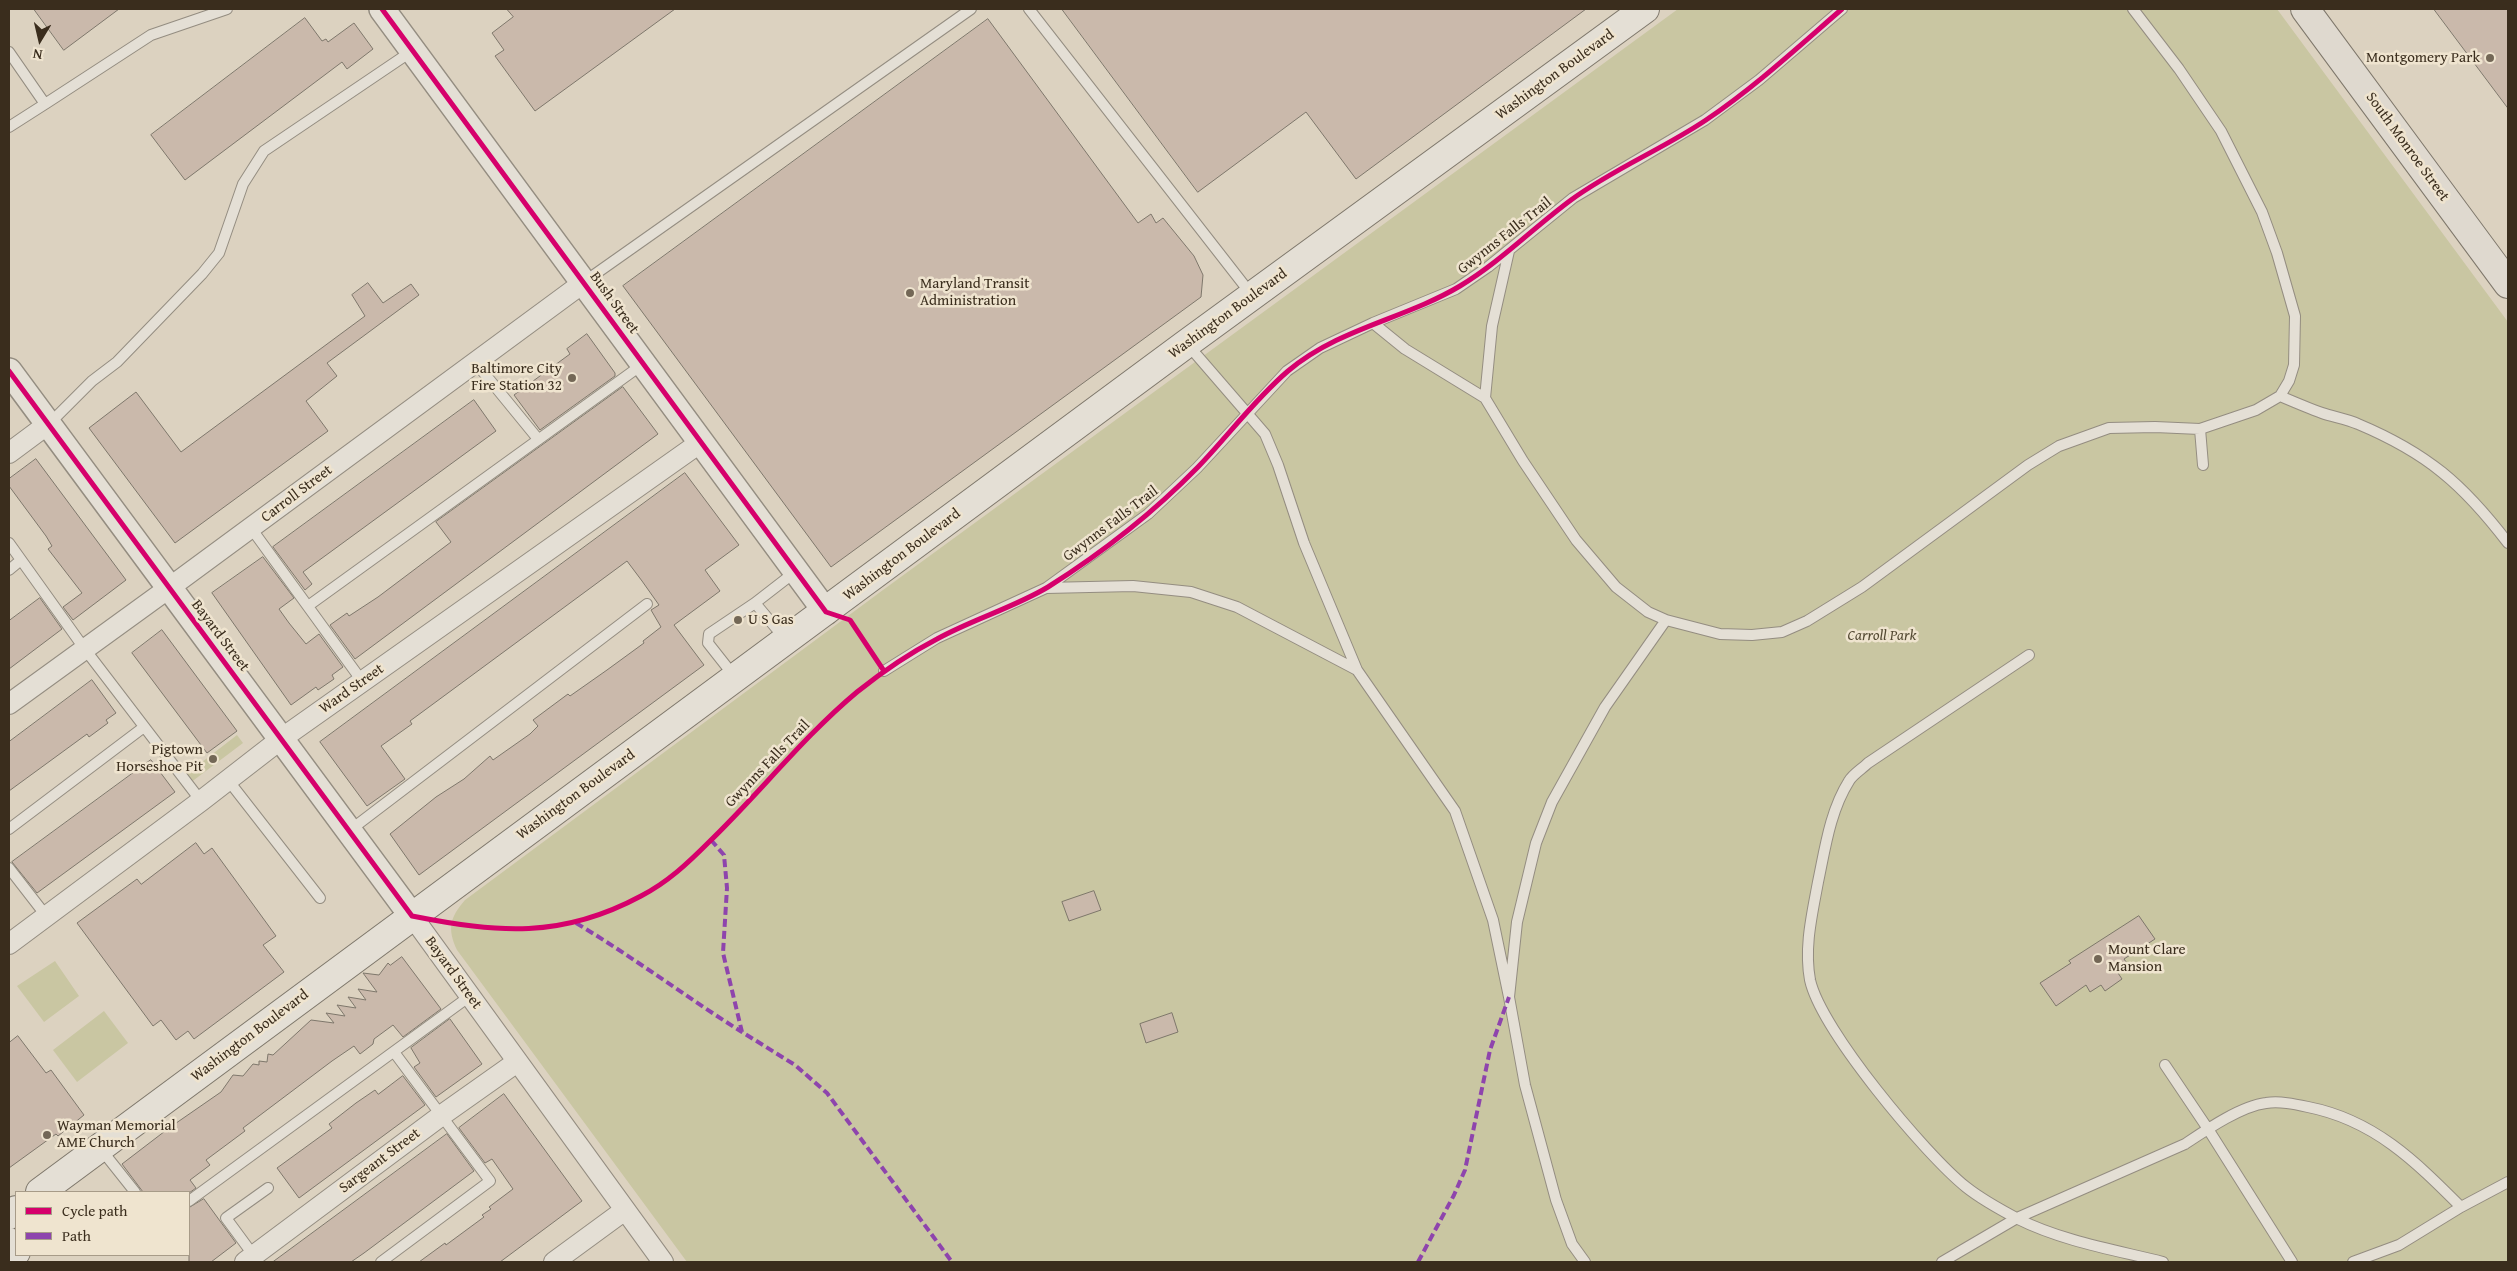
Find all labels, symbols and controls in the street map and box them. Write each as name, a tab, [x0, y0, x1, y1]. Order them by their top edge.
north arrow	[15, 15, 65, 65]
street label: Washington Boulevard	[1492, 26, 1618, 124]
text: N	[31, 44, 44, 65]
place label: Montgomery Park	[2366, 49, 2480, 67]
marker: Montgomery Park	[2484, 52, 2496, 64]
street label: South Monroe Street	[2361, 89, 2453, 205]
street label: Gwynns Falls Trail	[1454, 194, 1556, 278]
street label: Washington Boulevard	[1165, 265, 1291, 363]
street label: Bush Street	[585, 268, 643, 338]
place label: Maryland Transit Administration	[920, 275, 1029, 310]
marker: Maryland Transit Administration	[904, 287, 916, 299]
place label: Baltimore City Fire Station 32	[471, 360, 562, 395]
marker: Baltimore City Fire Station 32	[566, 372, 578, 384]
street label: Carroll Street	[258, 461, 336, 527]
street label: Gwynns Falls Trail	[1060, 482, 1162, 566]
street label: Washington Boulevard	[840, 505, 964, 605]
street label: Bayard Street	[187, 597, 253, 675]
place label: U S Gas	[748, 611, 794, 629]
marker: U S Gas	[732, 614, 744, 626]
park label: Carroll Park	[1848, 627, 1916, 645]
street label: Ward Street	[316, 660, 388, 718]
street label: Gwynns Falls Trail	[722, 717, 814, 811]
place label: Pigtown Horseshoe Pit	[116, 741, 203, 776]
street label: Washington Boulevard	[513, 746, 639, 844]
marker: Pigtown Horseshoe Pit	[207, 753, 219, 765]
street label: Bayard Street	[421, 933, 485, 1013]
place label: Mount Clare Mansion	[2108, 941, 2186, 976]
marker: Mount Clare Mansion	[2092, 953, 2104, 965]
street label: Washington Boulevard	[188, 986, 312, 1086]
place label: Wayman Memorial AME Church	[57, 1117, 176, 1152]
street label: Sargeant Street	[336, 1125, 424, 1197]
marker: Wayman Memorial AME Church	[41, 1129, 53, 1141]
legend	[15, 1191, 190, 1256]
text: Cycle path	[62, 1200, 128, 1221]
text: Path	[62, 1225, 91, 1246]

